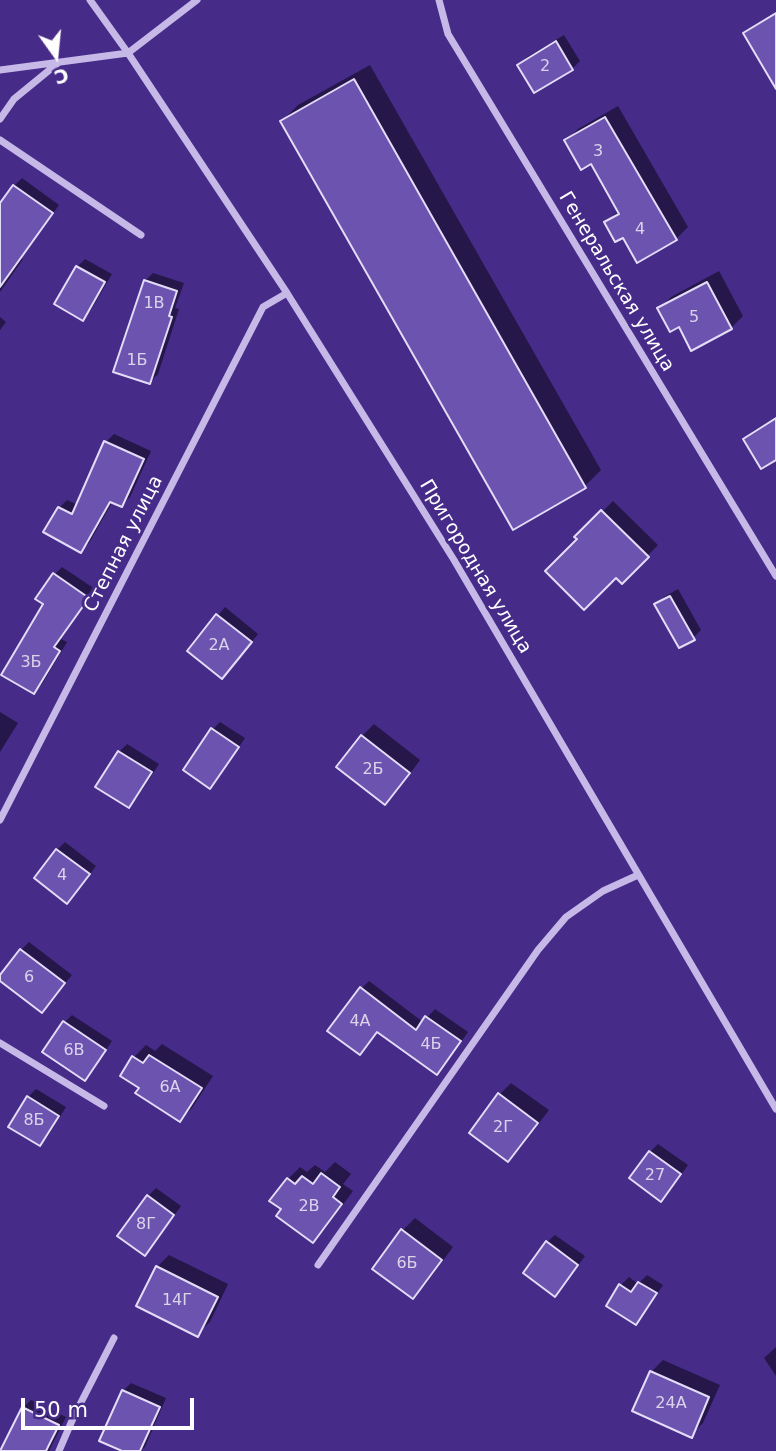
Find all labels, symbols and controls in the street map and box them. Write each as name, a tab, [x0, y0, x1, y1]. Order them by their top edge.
north arrow	[21, 21, 91, 91]
house number: 2	[540, 57, 550, 77]
text: С	[52, 64, 71, 89]
house number: 3	[593, 142, 603, 162]
street label: Генеральская улица	[553, 188, 679, 376]
house number: 4	[635, 220, 645, 240]
house number: 1В	[143, 294, 165, 314]
house number: 5	[689, 308, 699, 328]
house number: 1Б	[126, 351, 148, 371]
street label: Степная улица	[80, 472, 168, 616]
street label: Пригородная улица	[414, 476, 536, 658]
house number: 2А	[208, 636, 230, 656]
house number: 3Б	[20, 653, 42, 673]
house number: 2Б	[362, 760, 384, 780]
house number: 4	[57, 866, 67, 886]
house number: 6	[24, 968, 34, 988]
house number: 4А	[349, 1012, 371, 1032]
house number: 4Б	[420, 1035, 442, 1055]
house number: 6В	[63, 1041, 85, 1061]
house number: 6А	[159, 1078, 181, 1098]
house number: 8Б	[23, 1111, 45, 1131]
house number: 2Г	[493, 1118, 513, 1138]
house number: 27	[645, 1166, 665, 1186]
house number: 2В	[298, 1197, 320, 1217]
house number: 8Г	[136, 1215, 156, 1235]
house number: 6Б	[396, 1254, 418, 1274]
house number: 14Г	[162, 1291, 192, 1311]
scale bar	[24, 1384, 198, 1428]
house number: 24А	[655, 1394, 687, 1414]
text: 50 m	[34, 1398, 88, 1422]

